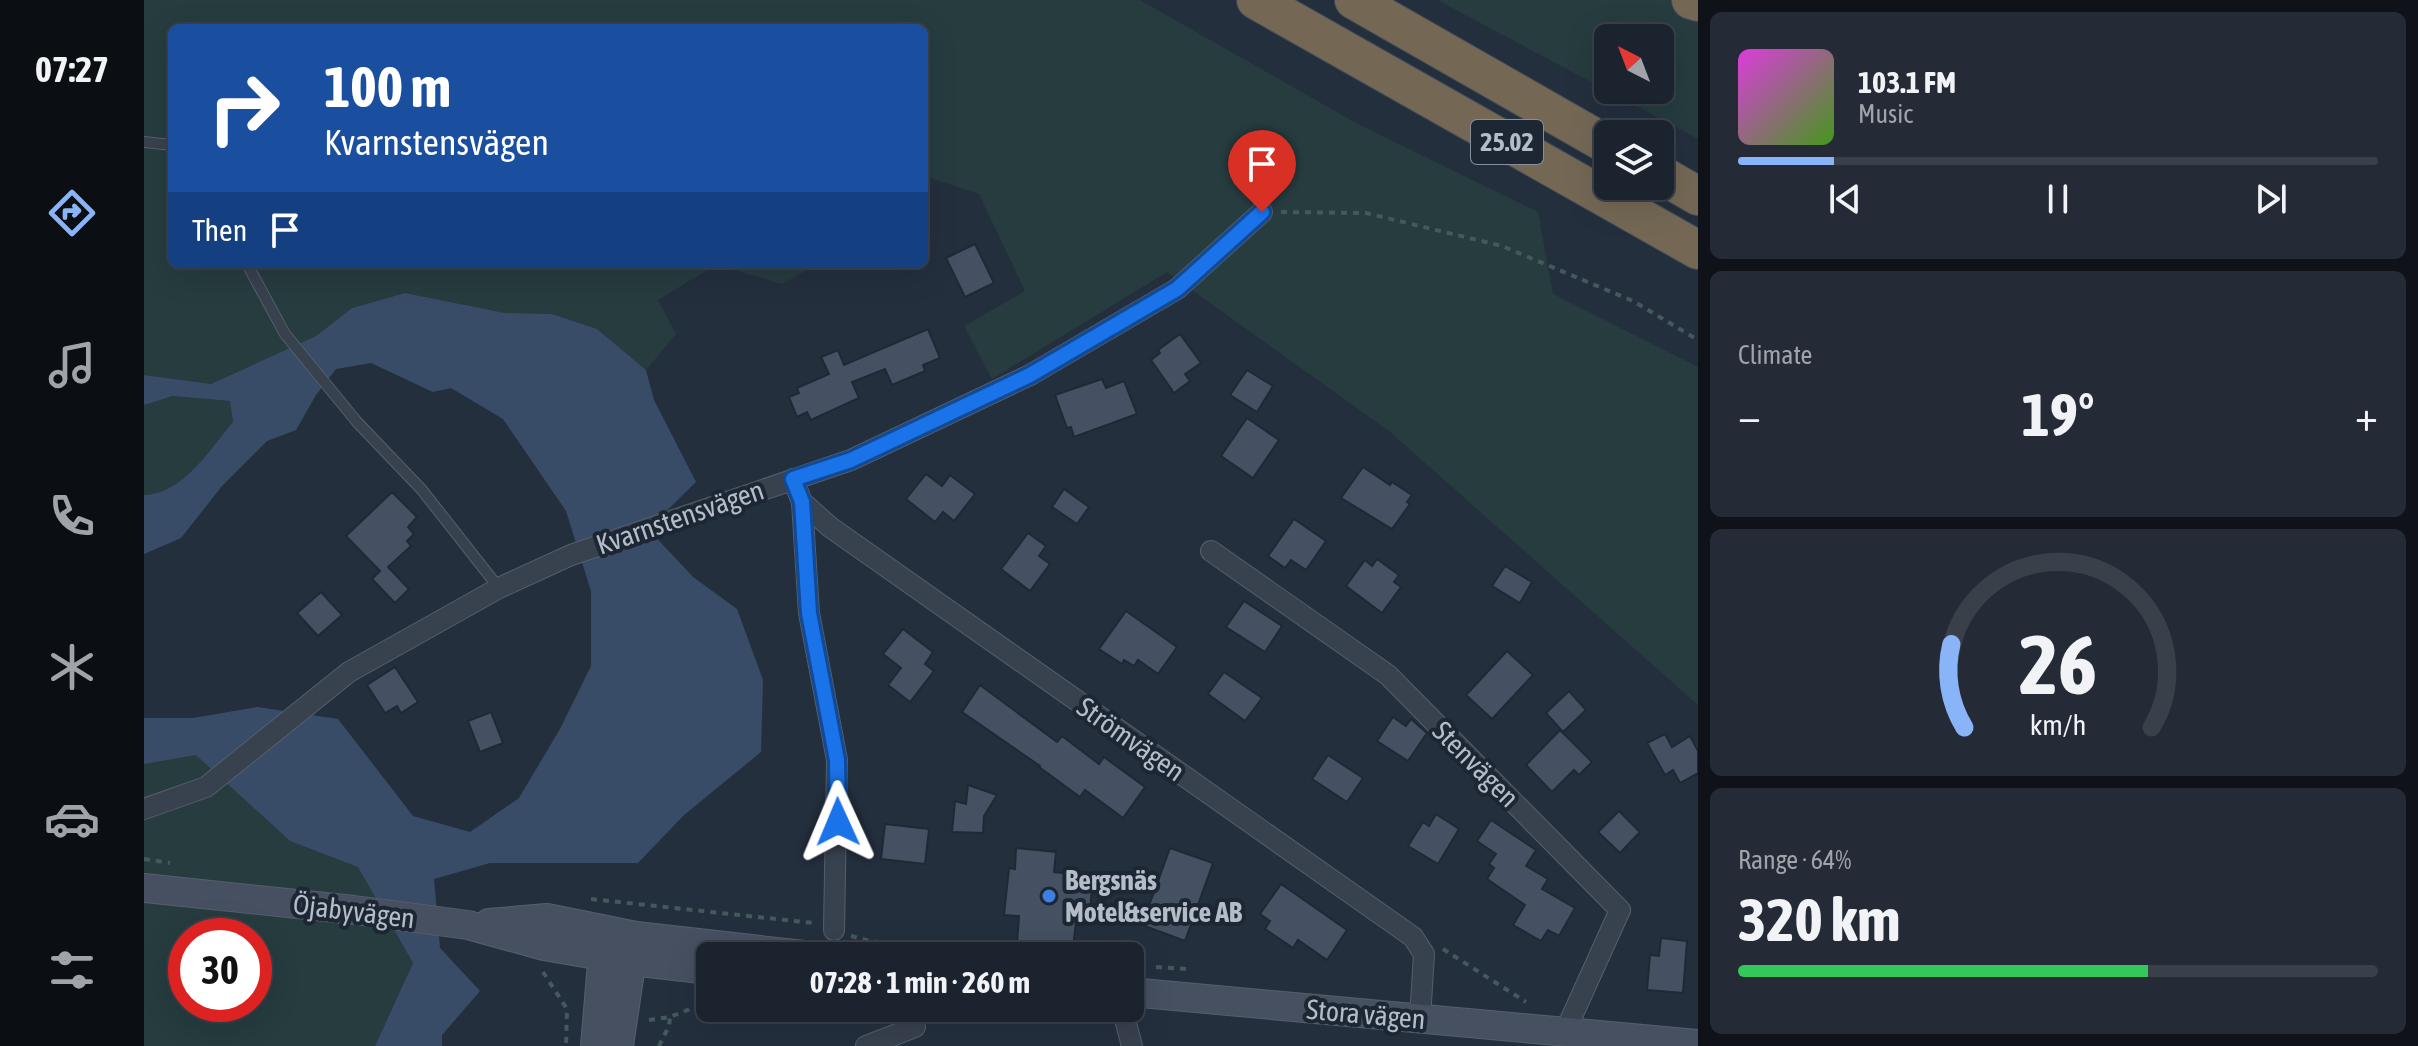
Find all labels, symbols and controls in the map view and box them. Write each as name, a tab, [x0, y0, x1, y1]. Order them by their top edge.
north arrow	[1594, 24, 1674, 104]
map controls	[1594, 24, 1674, 200]
text: 07:27	[35, 48, 109, 90]
text: 100 m	[324, 55, 451, 119]
icon: right	[192, 56, 296, 160]
text: 103.1 FM	[1858, 65, 1956, 99]
text: Music	[1858, 99, 1913, 129]
road number: 25.02	[1471, 120, 1543, 164]
button: layers	[1594, 120, 1674, 200]
text: Kvarnstensvägen	[324, 121, 549, 163]
pin	[1228, 130, 1296, 212]
icon: arrive	[1240, 142, 1284, 186]
icon: previous	[1823, 177, 1867, 221]
icon: pause	[2036, 177, 2080, 221]
icon: next	[2249, 177, 2293, 221]
icon: directions	[44, 185, 100, 241]
icon: arrive	[263, 208, 307, 252]
text: Then	[192, 213, 247, 247]
icon: music	[44, 337, 100, 393]
text: Climate	[1738, 340, 1812, 370]
text: 19°	[2022, 380, 2094, 449]
text: −	[1738, 390, 1761, 440]
text: +	[2355, 390, 2378, 440]
street label: Kvarnstensvägen	[592, 473, 768, 561]
icon: phone	[44, 488, 100, 544]
text: 26	[2019, 616, 2097, 712]
icon: climate	[44, 639, 100, 695]
street label: Strömvägen	[1071, 690, 1191, 788]
text: km/h	[2030, 708, 2086, 741]
street label: Stenvägen	[1427, 715, 1525, 813]
position arrow	[796, 780, 880, 864]
icon: car	[44, 791, 100, 847]
text: Range · 64%	[1738, 845, 1851, 875]
place label: Bergsnäs Motel&service AB	[1065, 864, 1243, 928]
text: 320 km	[1738, 885, 1900, 954]
marker: Bergsnäs Motel&service AB	[1040, 887, 1058, 905]
street label: Öjabyvägen	[291, 888, 417, 934]
speed limit sign: 30	[168, 918, 272, 1022]
icon: filters	[44, 942, 100, 998]
text: 07:28 · 1 min · 260 m	[810, 965, 1030, 999]
street label: Stora vägen	[1305, 993, 1427, 1035]

